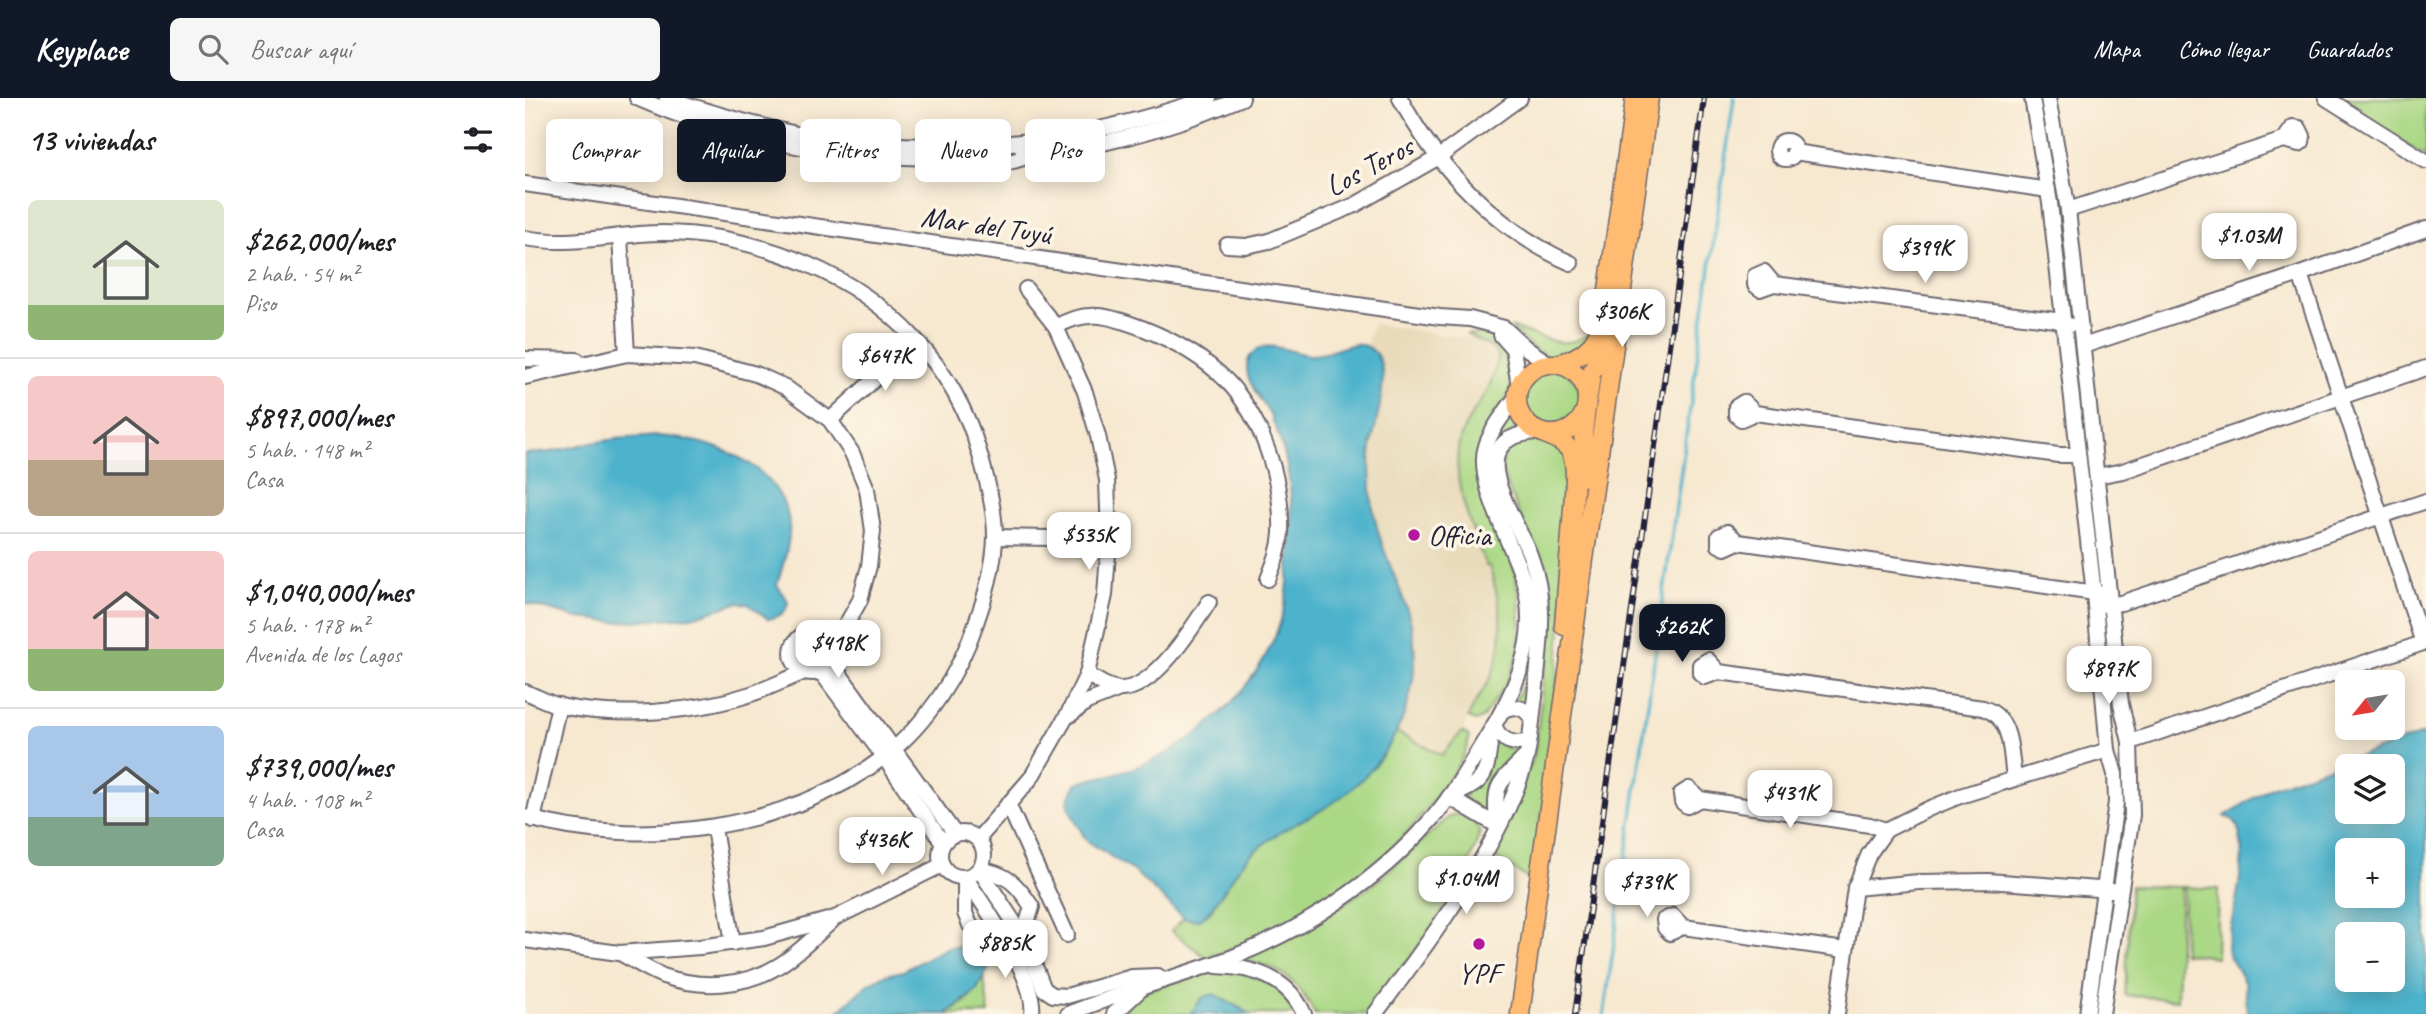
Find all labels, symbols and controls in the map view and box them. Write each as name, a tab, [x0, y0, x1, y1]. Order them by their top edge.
search box	[170, 18, 660, 81]
text: Keyplace	[35, 28, 128, 70]
icon: search	[194, 30, 232, 68]
text: Buscar aquí	[250, 33, 352, 66]
text: Mapa	[2093, 34, 2140, 64]
text: Cómo llegar	[2178, 34, 2269, 64]
text: Guardados	[2307, 34, 2391, 64]
chip: Comprar	[546, 119, 663, 182]
chip: Alquilar	[677, 119, 786, 182]
chip: Filtros	[800, 119, 901, 182]
chip: Nuevo	[915, 119, 1011, 182]
chip: Piso	[1025, 119, 1105, 182]
text: 13 viviendas	[28, 121, 154, 159]
icon: filters	[459, 121, 497, 159]
street label: Los Teros	[1319, 126, 1422, 205]
street label: Mar del Tuyú	[919, 197, 1056, 253]
pin: $1.03M	[2192, 214, 2306, 273]
text: $1.03M	[2218, 221, 2280, 250]
text: $262,000/mes	[245, 222, 394, 260]
pin: $399K	[1876, 226, 1974, 285]
icon: home	[84, 228, 168, 312]
text: $399K	[1899, 233, 1951, 262]
text: 2 hab. · 54 m²	[245, 260, 358, 289]
text: Piso	[245, 289, 276, 318]
pin: $306K	[1573, 289, 1671, 349]
text: $306K	[1595, 297, 1649, 326]
pin: $647K	[836, 334, 934, 393]
text: $647K	[858, 341, 912, 370]
text: $897,000/mes	[245, 398, 392, 436]
icon: home	[84, 404, 168, 488]
text: 5 hab. · 148 m²	[245, 436, 369, 465]
text: Casa	[245, 465, 283, 494]
pin: $535K	[1040, 512, 1138, 572]
place label: Officia	[1428, 516, 1493, 554]
text: $535K	[1063, 520, 1115, 549]
marker: Officia	[1406, 527, 1422, 543]
text: $1,040,000/mes	[245, 573, 412, 611]
icon: home	[84, 579, 168, 663]
pin: $262K	[1633, 604, 1731, 664]
text: 5 hab. · 178 m²	[245, 611, 369, 640]
text: $262K	[1655, 612, 1709, 641]
pin: $418K	[789, 620, 887, 680]
text: $418K	[811, 628, 865, 657]
text: Avenida de los Lagos	[245, 640, 401, 669]
pin: $897K	[2060, 646, 2158, 706]
text: $897K	[2083, 654, 2135, 683]
north arrow	[2335, 670, 2405, 740]
map controls	[2335, 670, 2405, 992]
text: $739,000/mes	[245, 748, 392, 786]
icon: home	[84, 754, 168, 838]
button: layers	[2335, 754, 2405, 824]
pin: $431K	[1741, 770, 1839, 830]
text: $431K	[1763, 778, 1817, 807]
text: 4 hab. · 108 m²	[245, 786, 369, 815]
text: Casa	[245, 815, 283, 844]
pin: $436K	[833, 818, 931, 877]
text: $436K	[855, 825, 909, 854]
button: +	[2335, 838, 2405, 908]
pin: $1.04M	[1409, 856, 1523, 916]
pin: $739K	[1598, 860, 1696, 919]
text: $1.04M	[1435, 864, 1497, 893]
text: $739K	[1621, 867, 1673, 896]
pin: $885K	[956, 920, 1054, 980]
button: −	[2335, 922, 2405, 992]
text: $885K	[979, 928, 1031, 957]
marker: YPF	[1471, 936, 1487, 952]
place label: YPF	[1458, 954, 1505, 992]

